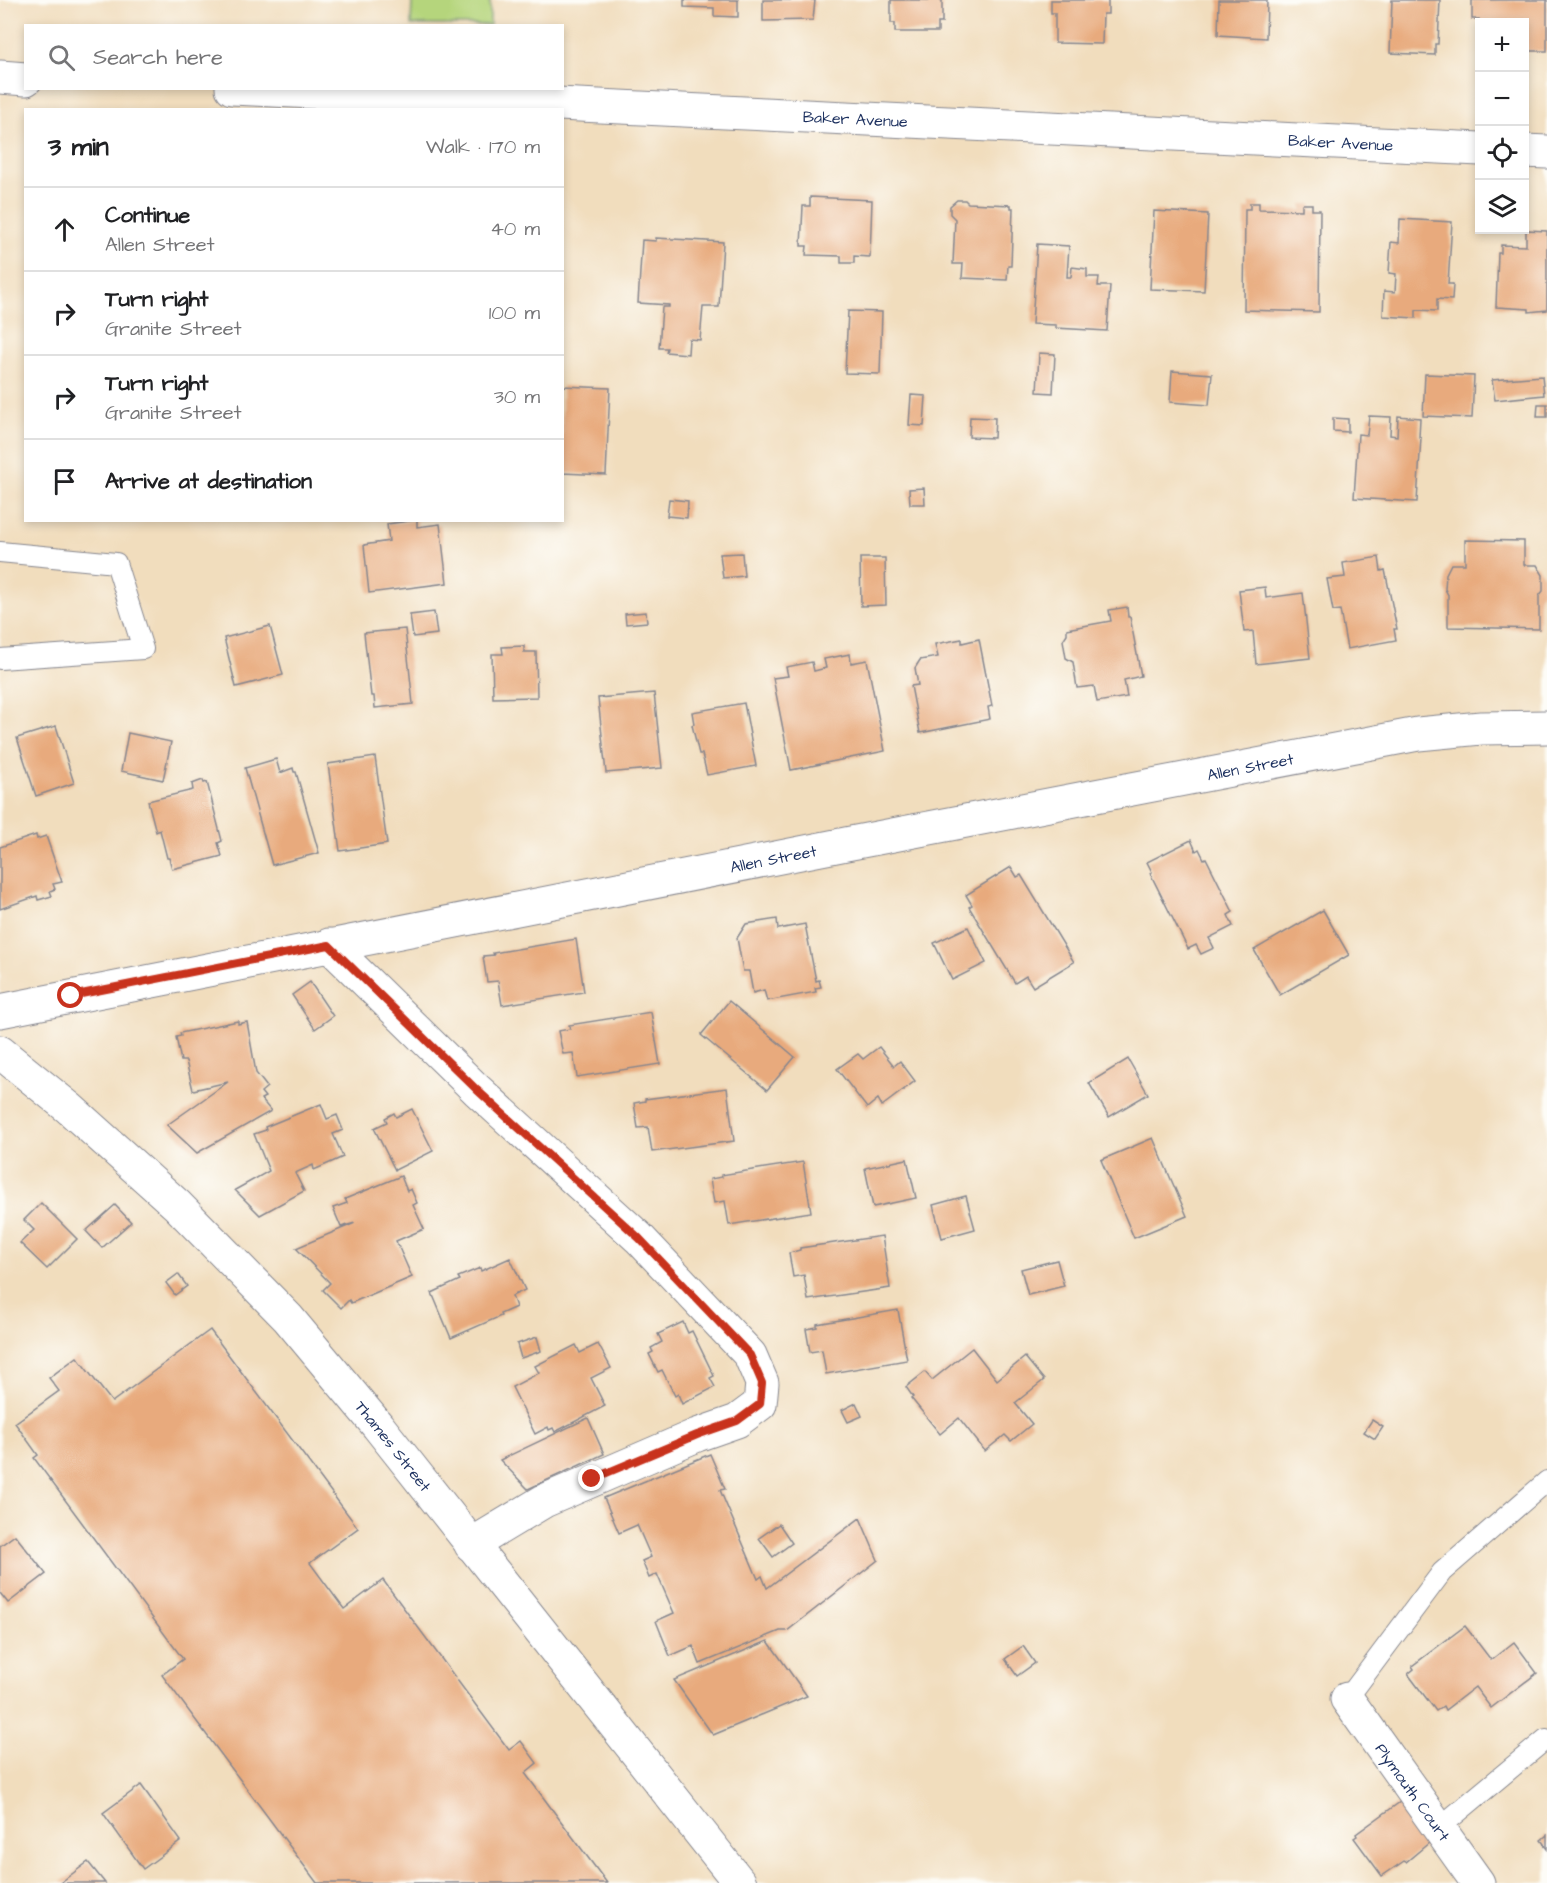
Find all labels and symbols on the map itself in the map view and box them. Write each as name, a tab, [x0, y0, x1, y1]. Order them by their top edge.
street label: Baker Avenue	[802, 106, 909, 133]
street label: Baker Avenue	[1288, 130, 1394, 157]
street label: Allen Street	[1205, 748, 1296, 786]
street label: Allen Street	[728, 840, 819, 879]
route start	[57, 982, 83, 1008]
street label: Thames Street	[349, 1396, 436, 1497]
route end	[578, 1465, 604, 1491]
street label: Plymouth Court	[1370, 1739, 1455, 1846]

